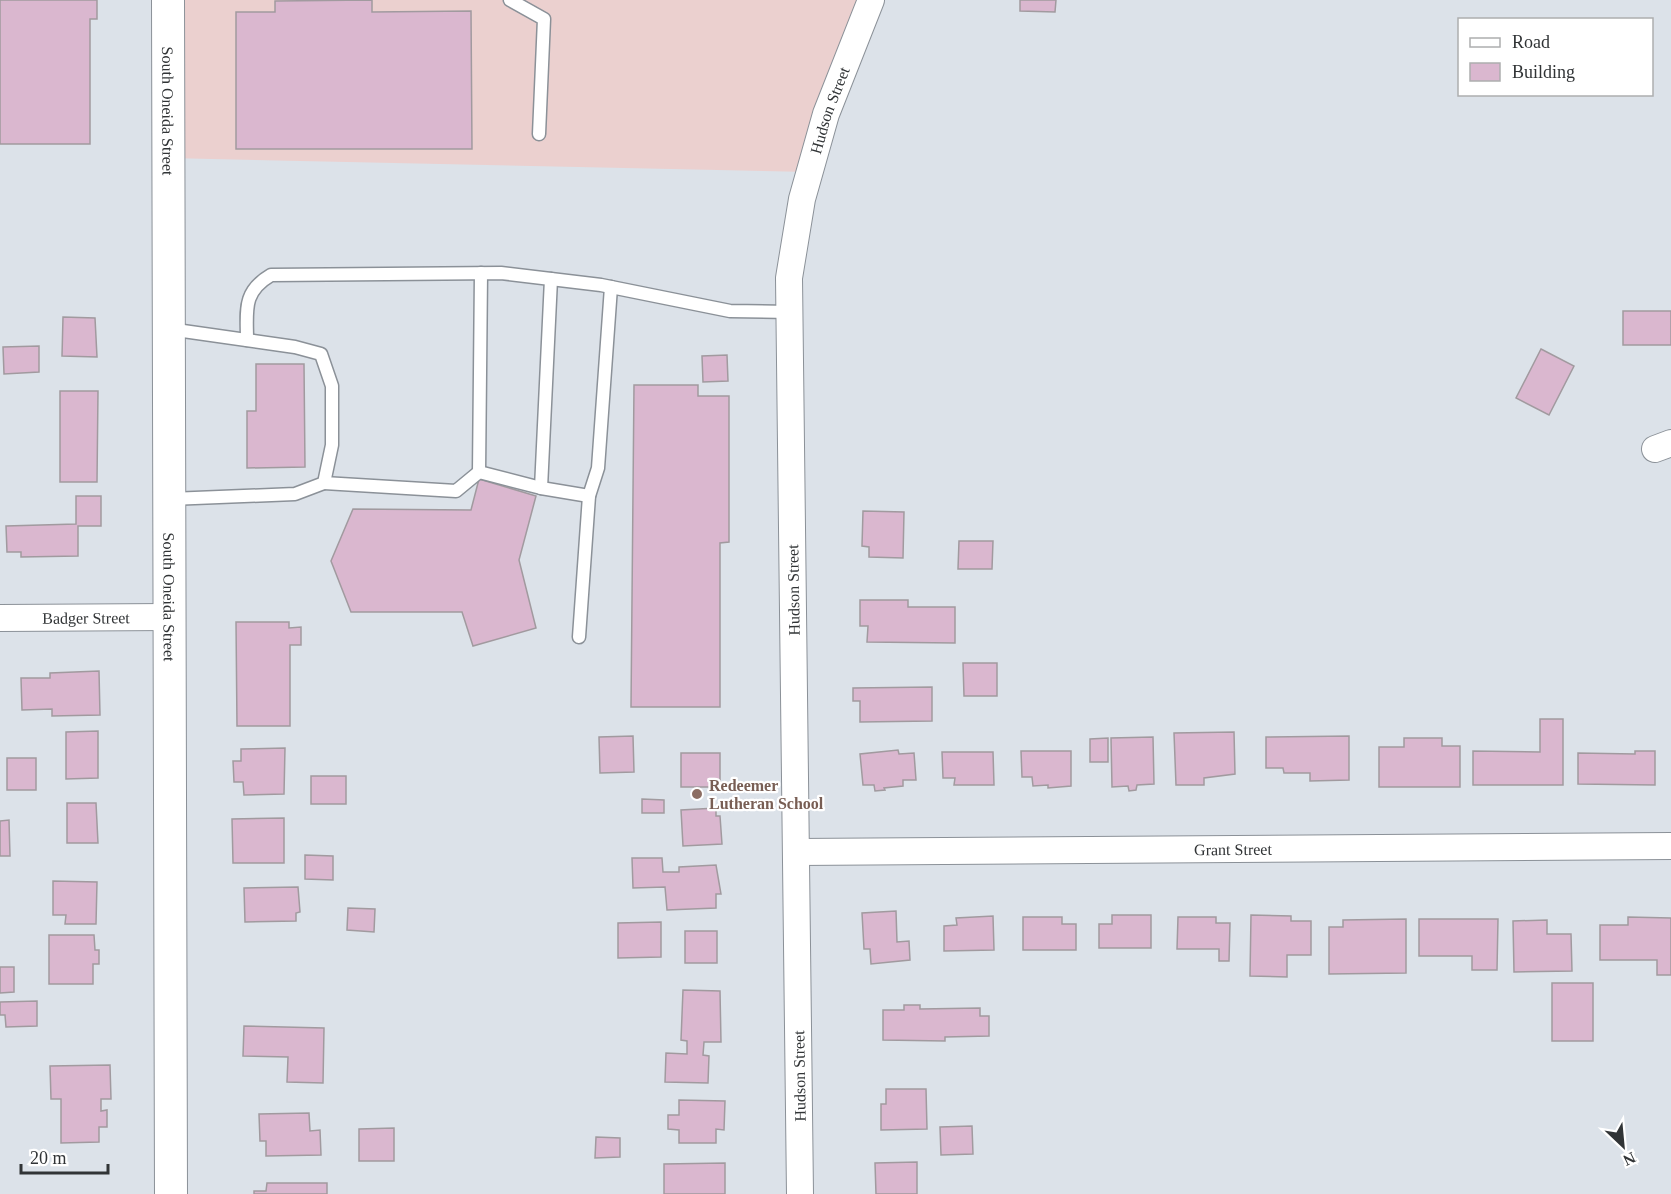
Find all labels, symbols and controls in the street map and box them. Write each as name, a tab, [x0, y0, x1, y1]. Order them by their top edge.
legend	[1458, 18, 1653, 96]
text: Road	[1512, 32, 1550, 52]
street label: South Oneida Street	[159, 47, 176, 176]
text: Building	[1512, 62, 1575, 82]
street label: Hudson Street	[807, 64, 853, 156]
street label: South Oneida Street	[160, 533, 178, 662]
street label: Hudson Street	[784, 544, 803, 636]
street label: Badger Street	[42, 609, 130, 628]
place label: Redeemer Lutheran School	[709, 777, 824, 812]
marker: Redeemer Lutheran School	[690, 787, 704, 801]
street label: Grant Street	[1194, 841, 1273, 858]
street label: Hudson Street	[790, 1030, 809, 1122]
north arrow	[1593, 1116, 1653, 1176]
scale bar	[21, 1137, 108, 1175]
text: 20 m	[30, 1148, 67, 1168]
text: N	[1620, 1149, 1638, 1169]

